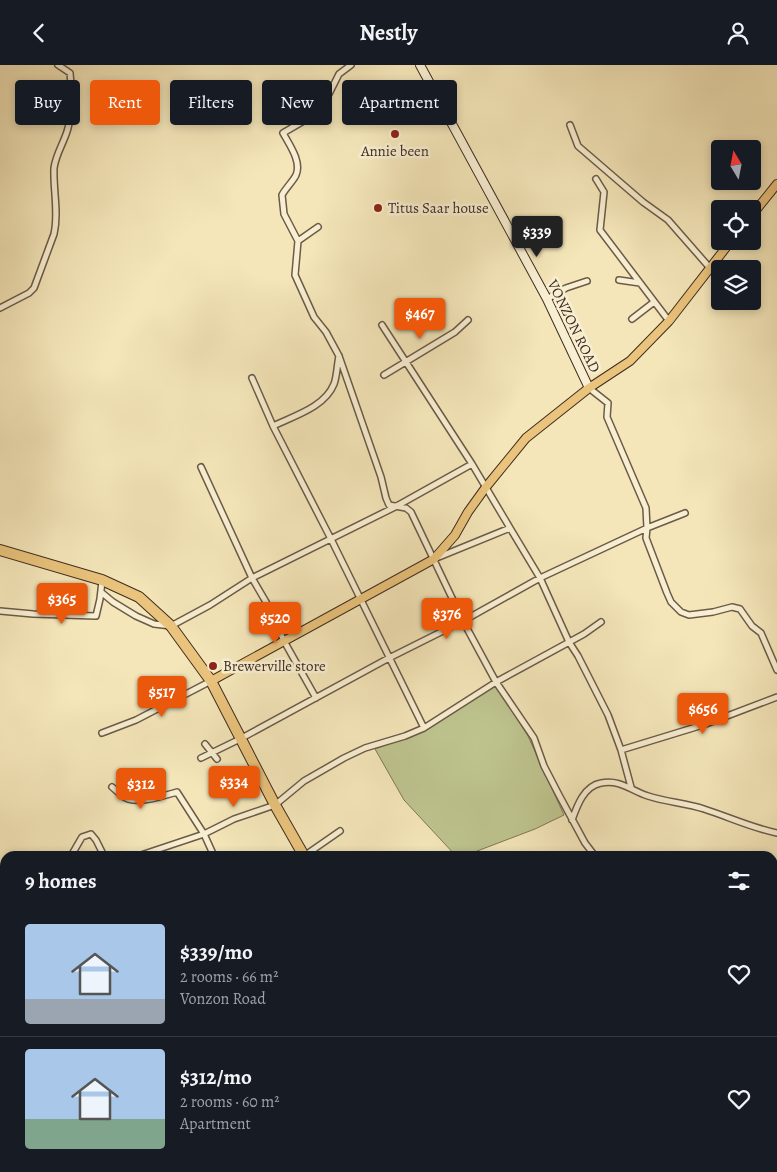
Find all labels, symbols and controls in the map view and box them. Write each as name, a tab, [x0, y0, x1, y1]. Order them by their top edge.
text: Nestly	[359, 18, 418, 48]
icon: back	[25, 19, 53, 47]
icon: person	[724, 19, 752, 47]
chip: Buy	[15, 80, 80, 125]
chip: Rent	[90, 80, 160, 125]
chip: Filters	[170, 80, 252, 125]
chip: New	[262, 80, 332, 125]
chip: Apartment	[342, 80, 457, 125]
marker: Annie been	[389, 128, 401, 140]
north arrow	[711, 140, 761, 190]
map controls	[711, 140, 761, 310]
place label: Annie been	[360, 141, 429, 161]
place label: Titus Saar house	[388, 198, 489, 218]
button: locate	[711, 200, 761, 250]
marker: Titus Saar house	[372, 202, 384, 214]
pin: $339	[507, 215, 567, 258]
text: $339	[523, 221, 551, 243]
button: layers	[711, 260, 761, 310]
street label: VONZON ROAD	[542, 275, 605, 376]
pin: $467	[390, 297, 450, 340]
text: $467	[405, 303, 435, 325]
pin: $365	[32, 583, 92, 625]
text: $365	[48, 588, 76, 610]
pin: $376	[417, 597, 477, 640]
pin: $520	[245, 601, 305, 644]
text: $376	[433, 603, 461, 625]
text: $520	[260, 607, 290, 629]
place label: Brewerville store	[223, 656, 326, 676]
marker: Brewerville store	[207, 660, 219, 672]
pin: $517	[132, 675, 192, 718]
text: $517	[149, 681, 175, 703]
pin: $656	[673, 693, 733, 735]
text: $656	[688, 698, 718, 720]
pin: $334	[204, 765, 264, 808]
pin: $312	[111, 767, 171, 810]
text: $334	[220, 771, 248, 793]
text: $312	[127, 773, 155, 795]
text: 9 homes	[25, 867, 96, 895]
icon: filters	[725, 867, 753, 895]
text: $339/mo	[180, 938, 253, 966]
icon: home	[65, 944, 125, 1004]
icon: heart	[725, 960, 753, 988]
text: 2 rooms · 66 m²	[180, 966, 278, 988]
text: Vonzon Road	[180, 988, 266, 1010]
text: $312/mo	[180, 1063, 252, 1091]
icon: home	[65, 1069, 125, 1129]
icon: heart	[725, 1085, 753, 1113]
text: 2 rooms · 60 m²	[180, 1091, 280, 1113]
text: Apartment	[180, 1113, 251, 1135]

